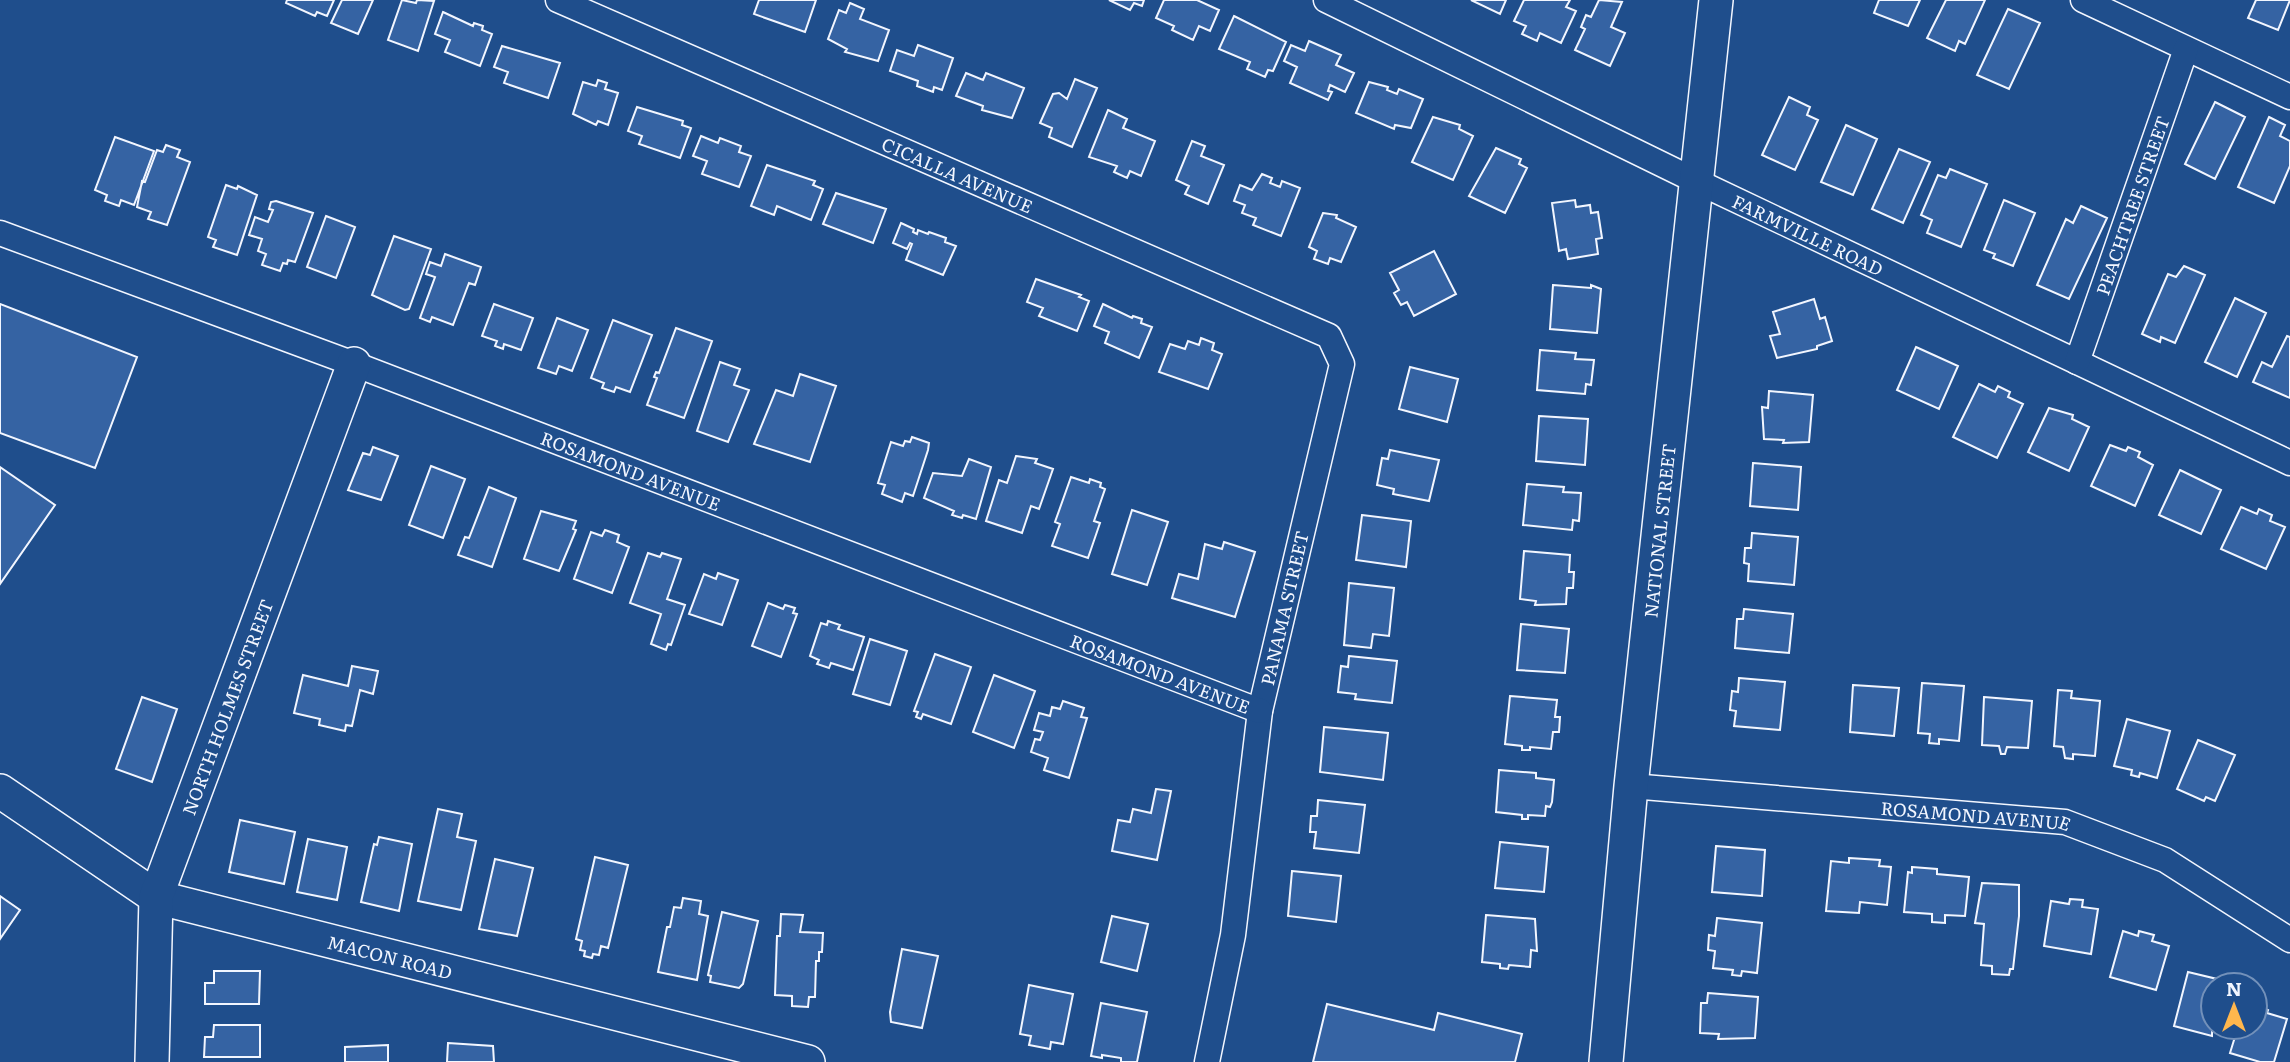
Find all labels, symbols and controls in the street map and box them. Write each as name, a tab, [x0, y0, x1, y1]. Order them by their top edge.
street label: PEACHTREE STREET	[2088, 112, 2175, 299]
street label: CICALLA AVENUE	[878, 129, 1038, 219]
street label: FARMVILLE ROAD	[1728, 187, 1888, 282]
street label: ROSAMOND AVENUE	[537, 423, 725, 517]
street label: NATIONAL STREET	[1636, 442, 1681, 619]
street label: PANAMA STREET	[1253, 528, 1315, 688]
street label: NORTH HOLMES STREET	[174, 595, 279, 819]
street label: ROSAMOND AVENUE	[1067, 626, 1254, 720]
street label: ROSAMOND AVENUE	[1880, 793, 2075, 837]
street label: MACON ROAD	[325, 927, 455, 985]
north arrow	[2199, 971, 2269, 1041]
text: N	[2226, 974, 2242, 1002]

